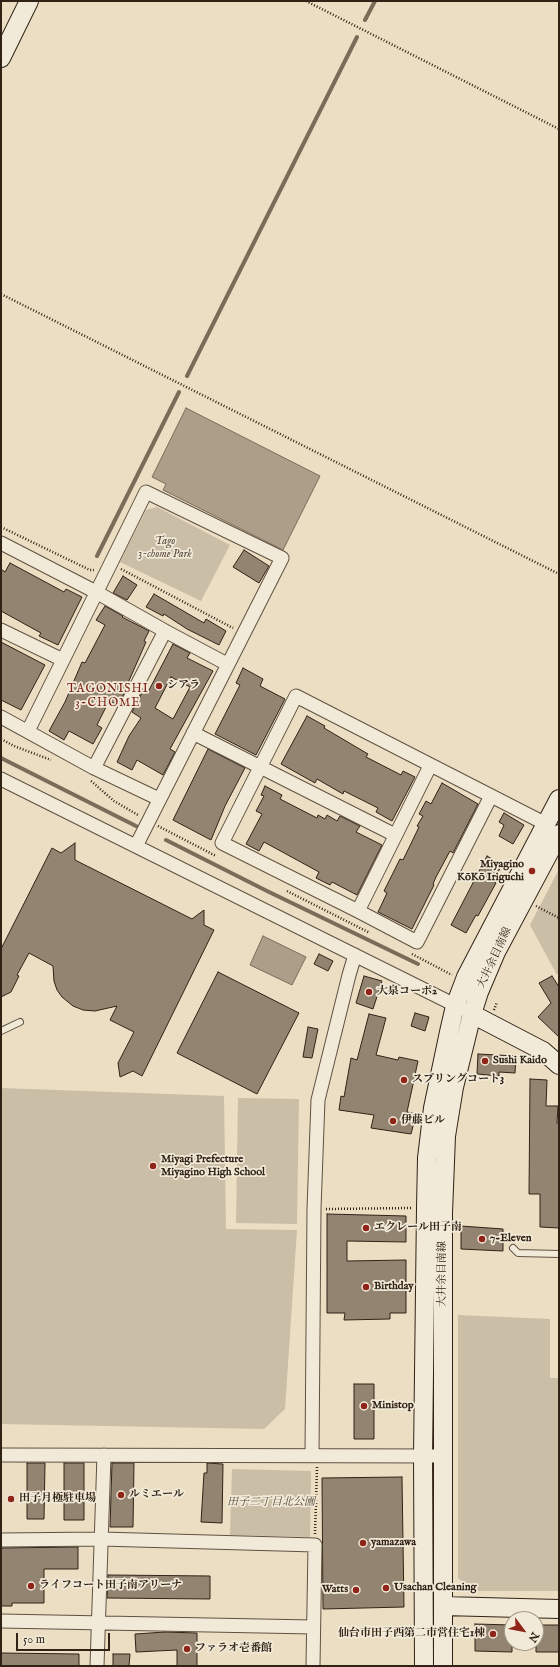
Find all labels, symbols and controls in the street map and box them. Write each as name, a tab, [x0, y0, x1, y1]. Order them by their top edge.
park label: Tago 3-chome Park	[138, 535, 192, 561]
place label: シアラ	[167, 679, 200, 693]
marker: シアラ	[154, 681, 164, 691]
district label: TAGONISHI 3-CHOME	[67, 683, 149, 711]
place label: Miyagino KōKō Iriguchi	[457, 858, 524, 884]
marker: Miyagino KōKō Iriguchi	[527, 866, 537, 876]
street label: 大井余目南線	[475, 925, 515, 991]
place label: 大泉コーポ2	[377, 985, 437, 999]
marker: 大泉コーポ2	[364, 987, 374, 997]
place label: Sushi Kaido	[493, 1054, 547, 1068]
marker: Sushi Kaido	[480, 1056, 490, 1066]
place label: スプリングコート3	[412, 1073, 504, 1087]
marker: スプリングコート3	[399, 1075, 409, 1085]
place label: 伊藤ビル	[401, 1114, 445, 1128]
marker: 伊藤ビル	[388, 1116, 398, 1126]
place label: Miyagi Prefecture Miyagino High School	[161, 1153, 265, 1179]
marker: Miyagi Prefecture Miyagino High School	[148, 1161, 158, 1171]
place label: エクレール田子南	[374, 1221, 462, 1235]
marker: エクレール田子南	[361, 1223, 371, 1233]
place label: 7-Eleven	[490, 1232, 532, 1246]
marker: 7-Eleven	[477, 1234, 487, 1244]
street label: 大井余目南線	[436, 1241, 450, 1307]
place label: Birthday	[374, 1280, 414, 1294]
marker: Birthday	[361, 1282, 371, 1292]
place label: Ministop	[372, 1399, 414, 1413]
marker: Ministop	[359, 1401, 369, 1411]
place label: ルミエール	[129, 1488, 184, 1502]
marker: ルミエール	[116, 1490, 126, 1500]
place label: 田子月極駐車場	[19, 1492, 96, 1506]
marker: 田子月極駐車場	[6, 1494, 16, 1504]
park label: 田子二丁目北公園	[227, 1496, 315, 1510]
place label: yamazawa	[371, 1536, 416, 1550]
marker: yamazawa	[358, 1538, 368, 1548]
place label: ライフコート田子南アリーナ	[39, 1579, 182, 1593]
marker: ライフコート田子南アリーナ	[26, 1581, 36, 1591]
place label: Usachan Cleaning	[394, 1581, 477, 1595]
place label: Watts	[322, 1583, 348, 1597]
marker: Usachan Cleaning	[381, 1583, 391, 1593]
marker: Watts	[351, 1585, 361, 1595]
north arrow	[504, 1611, 544, 1651]
scale bar	[18, 1625, 112, 1651]
place label: 仙台市田子西第二市営住宅1棟	[338, 1627, 485, 1641]
marker: 仙台市田子西第二市営住宅1棟	[488, 1629, 498, 1639]
text: N	[525, 1629, 542, 1645]
text: 50 m	[23, 1632, 45, 1647]
place label: ファラオ壱番館	[195, 1642, 272, 1656]
marker: ファラオ壱番館	[182, 1644, 192, 1654]

